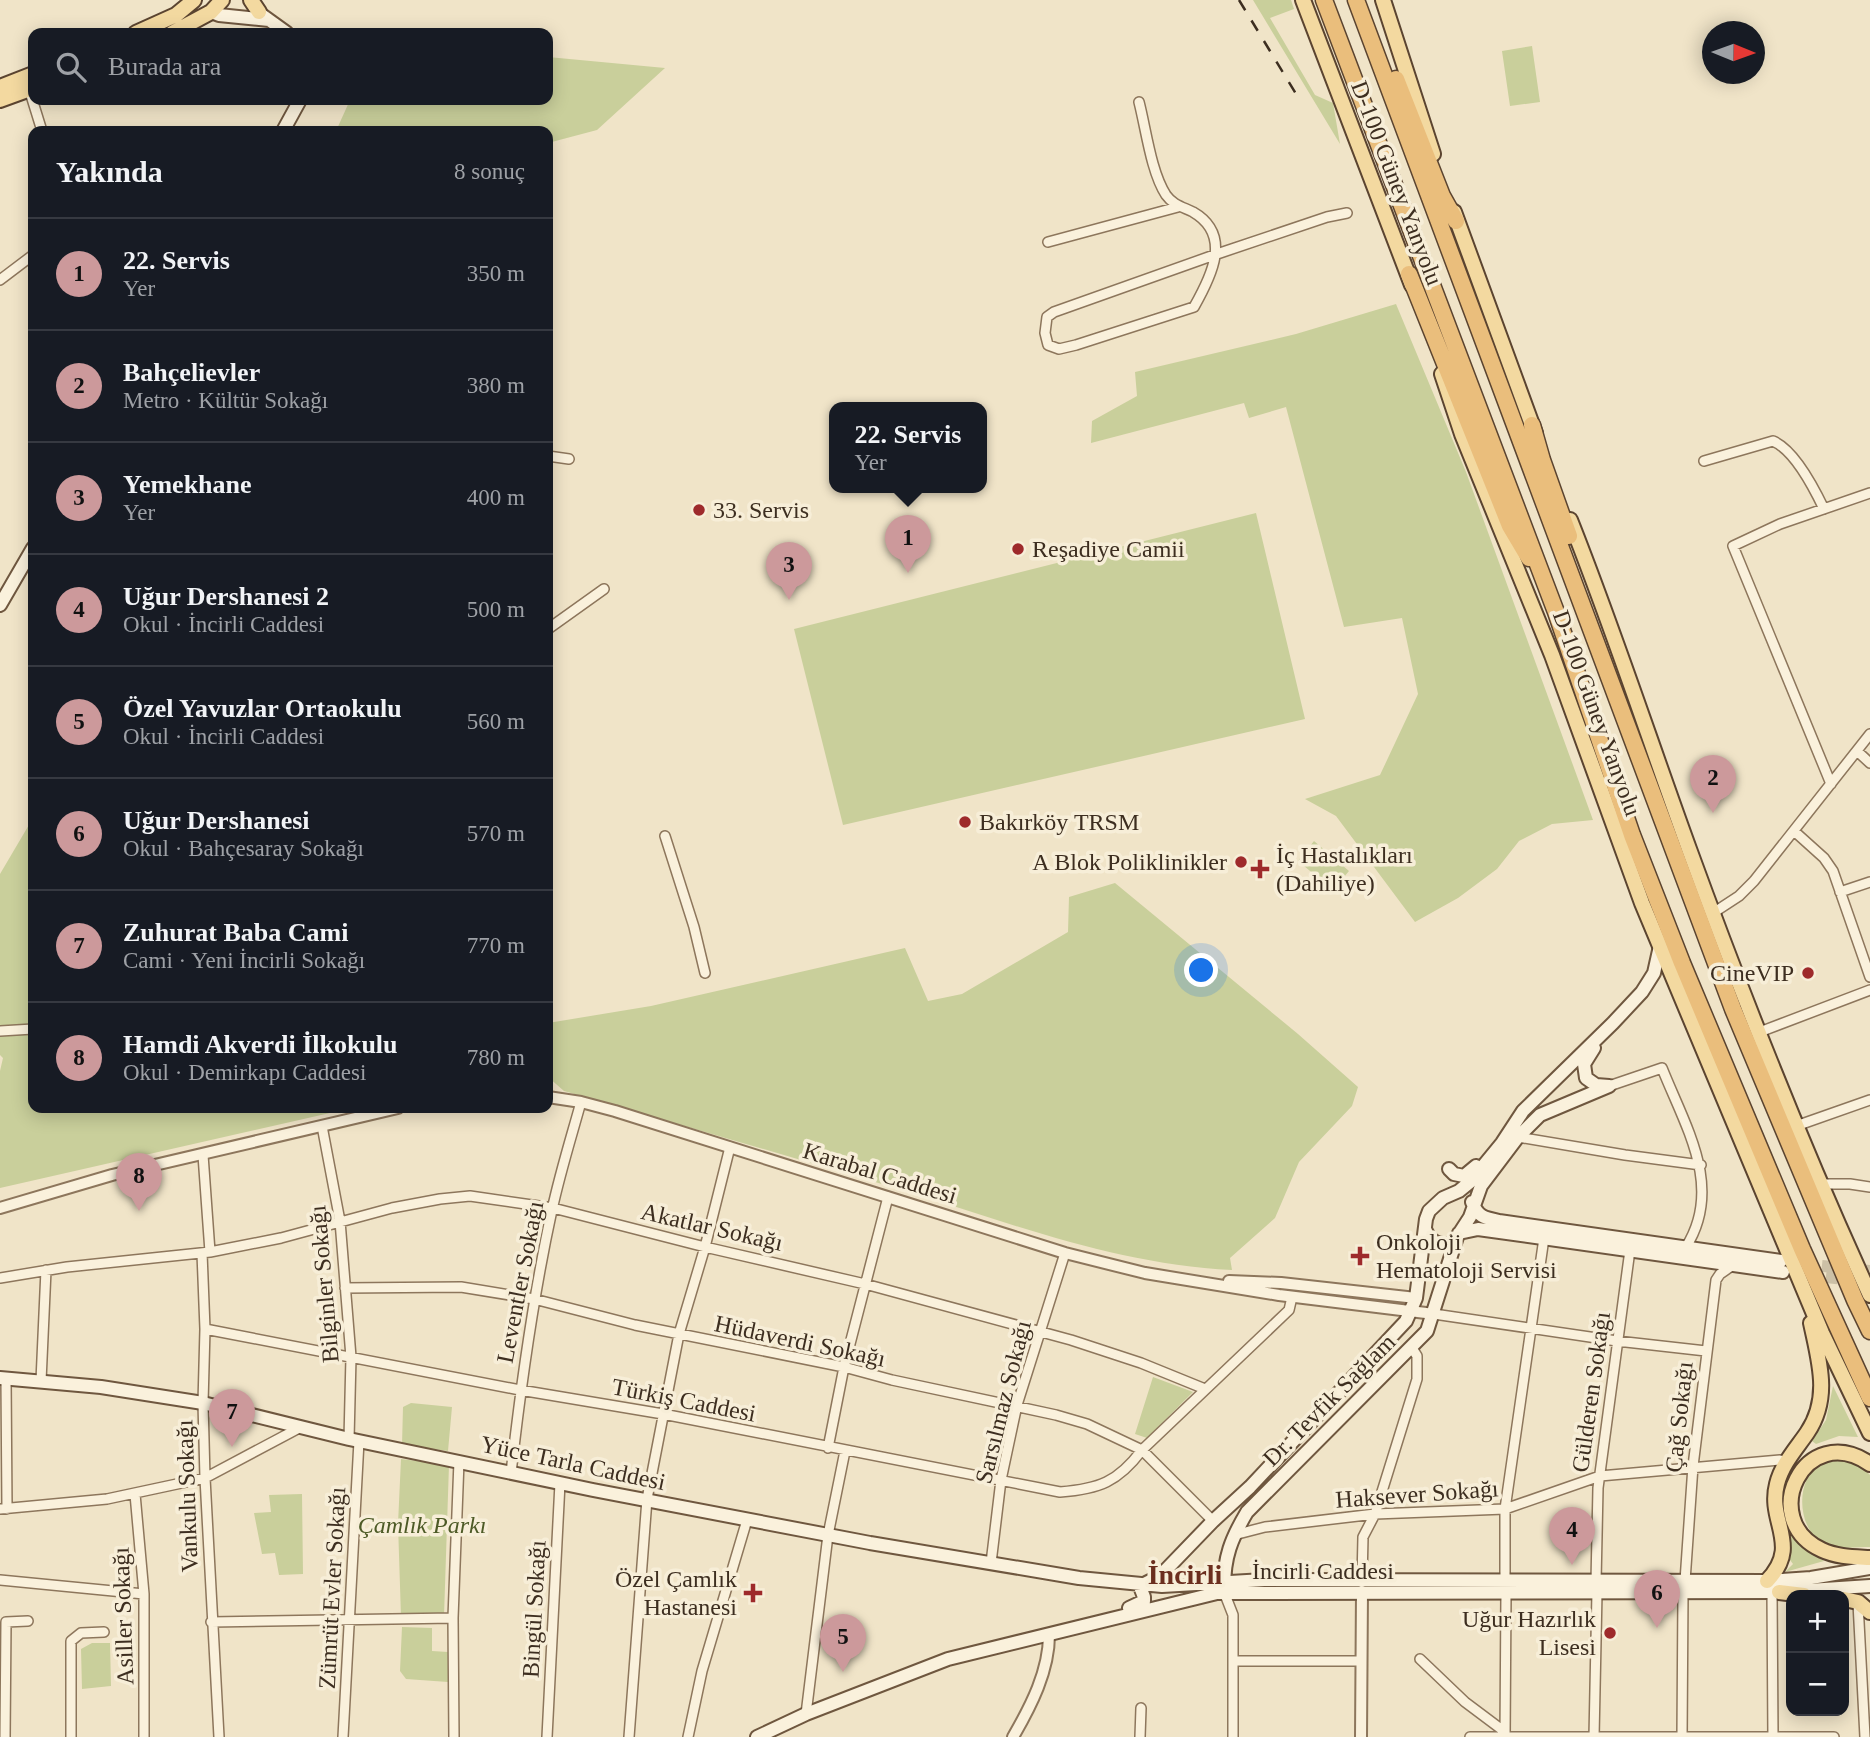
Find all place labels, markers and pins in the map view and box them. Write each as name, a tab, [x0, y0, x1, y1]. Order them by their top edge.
place label: 33. Servis	[713, 497, 809, 523]
marker: 33. Servis	[691, 502, 707, 518]
pin: 1	[885, 515, 931, 573]
place label: Reşadiye Camii	[1032, 536, 1185, 562]
marker: Reşadiye Camii	[1010, 541, 1026, 557]
pin: 3	[766, 542, 812, 600]
pin: 2	[1690, 755, 1736, 813]
place label: Bakırköy TRSM	[979, 809, 1139, 835]
marker: Bakırköy TRSM	[957, 814, 973, 830]
place label: İç Hastalıkları (Dahiliye)	[1276, 842, 1413, 896]
place label: A Blok Poliklinikler	[1032, 849, 1227, 875]
marker: A Blok Poliklinikler	[1233, 854, 1249, 870]
marker: İç Hastalıkları (Dahiliye)	[1250, 859, 1270, 879]
place label: CineVIP	[1710, 960, 1794, 986]
marker: CineVIP	[1800, 965, 1816, 981]
pin: 8	[116, 1153, 162, 1211]
place label: Onkoloji Hematoloji Servisi	[1376, 1229, 1557, 1283]
marker: Onkoloji Hematoloji Servisi	[1350, 1246, 1370, 1266]
pin: 7	[209, 1389, 255, 1447]
pin: 4	[1549, 1507, 1595, 1565]
place label: Özel Çamlık Hastanesi	[615, 1566, 737, 1620]
pin: 6	[1634, 1570, 1680, 1628]
marker: Özel Çamlık Hastanesi	[743, 1583, 763, 1603]
place label: Uğur Hazırlık Lisesi	[1462, 1606, 1596, 1660]
pin: 5	[820, 1614, 866, 1672]
marker: Uğur Hazırlık Lisesi	[1602, 1625, 1618, 1641]

